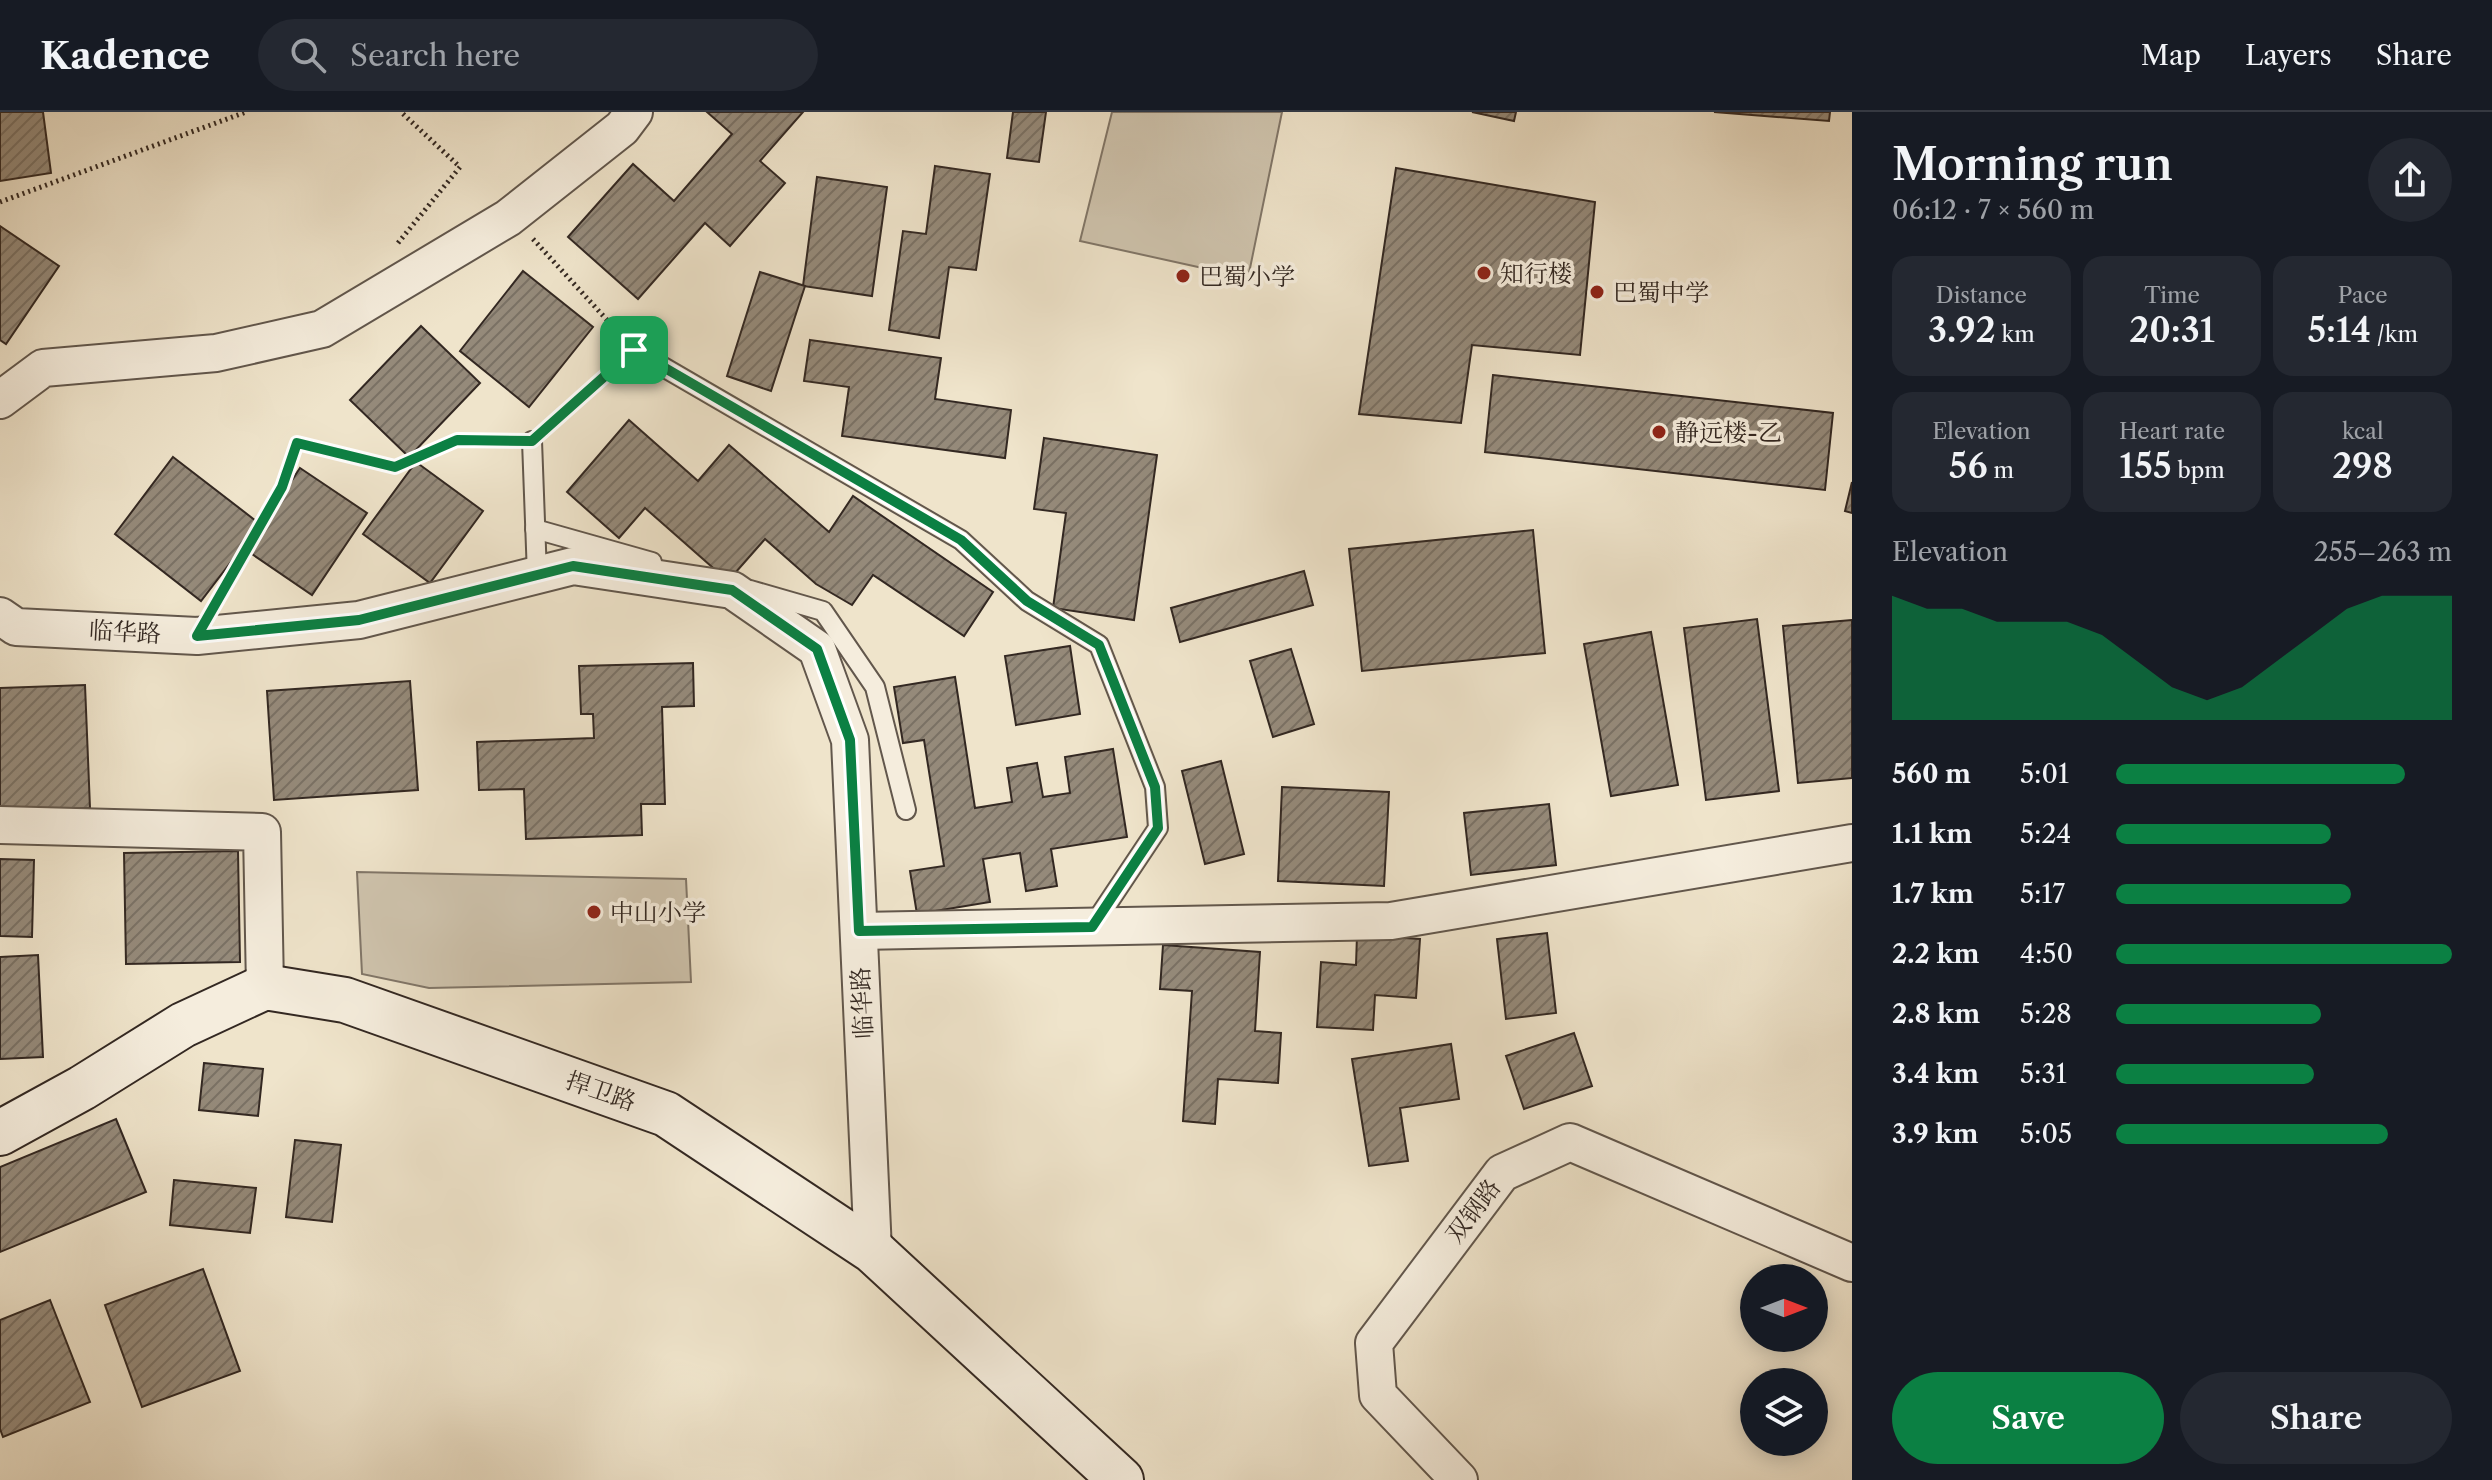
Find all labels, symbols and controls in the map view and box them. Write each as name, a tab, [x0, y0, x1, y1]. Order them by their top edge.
search box	[258, 19, 818, 91]
text: Kadence	[40, 32, 210, 79]
icon: search	[286, 33, 330, 77]
text: Search here	[350, 37, 520, 74]
text: Map	[2141, 38, 2201, 72]
text: Layers	[2245, 38, 2332, 72]
text: Share	[2376, 38, 2452, 72]
text: Morning run	[1892, 137, 2173, 191]
button: share	[2368, 138, 2452, 222]
text: 06:12 · 7 × 560 m	[1892, 194, 2094, 226]
place label: 知行楼	[1500, 259, 1572, 288]
place label: 巴蜀小学	[1199, 262, 1295, 291]
marker: 知行楼	[1475, 264, 1493, 282]
marker: 巴蜀小学	[1174, 267, 1192, 285]
place label: 巴蜀中学	[1613, 278, 1709, 307]
text: Distance	[1936, 282, 2027, 309]
text: Time	[2144, 282, 2200, 309]
text: Pace	[2338, 282, 2388, 309]
marker: 巴蜀中学	[1588, 283, 1606, 301]
text: 3.92	[1928, 309, 1996, 351]
text: 20:31	[2129, 309, 2215, 351]
text: 5:14	[2307, 309, 2371, 351]
pin	[600, 316, 668, 384]
text: km	[1996, 321, 2035, 348]
text: /km	[2371, 321, 2418, 348]
icon: arrive	[612, 328, 656, 372]
place label: 静远楼-乙	[1675, 418, 1782, 447]
text: Elevation	[1932, 418, 2030, 445]
text: Heart rate	[2119, 418, 2225, 445]
text: kcal	[2342, 418, 2383, 445]
marker: 静远楼-乙	[1650, 423, 1668, 441]
text: 56	[1949, 445, 1988, 487]
text: 155	[2119, 445, 2172, 487]
text: 298	[2332, 445, 2393, 487]
text: m	[1988, 457, 2014, 484]
text: bpm	[2172, 457, 2225, 484]
text: Elevation	[1892, 536, 2008, 568]
text: 255–263 m	[2314, 536, 2452, 568]
street label: 临华路	[88, 616, 162, 648]
text: 560 m	[1892, 758, 1971, 790]
text: 5:01	[2020, 758, 2069, 790]
text: 1.1 km	[1892, 818, 1972, 850]
text: 5:24	[2020, 818, 2071, 850]
text: 1.7 km	[1892, 878, 1974, 910]
text: 5:17	[2020, 878, 2065, 910]
place label: 中山小学	[610, 898, 706, 927]
marker: 中山小学	[585, 903, 603, 921]
text: 2.2 km	[1892, 938, 1979, 970]
text: 4:50	[2020, 938, 2073, 970]
street label: 临华路	[846, 966, 878, 1040]
text: 2.8 km	[1892, 998, 1980, 1030]
text: 5:28	[2020, 998, 2072, 1030]
text: 3.4 km	[1892, 1058, 1979, 1090]
text: 5:31	[2020, 1058, 2067, 1090]
street label: 捍卫路	[562, 1066, 640, 1116]
text: 3.9 km	[1892, 1118, 1978, 1150]
text: 5:05	[2020, 1118, 2072, 1150]
street label: 双钢路	[1440, 1174, 1506, 1248]
north arrow	[1740, 1264, 1828, 1352]
map controls	[1740, 1264, 1828, 1456]
button: layers	[1740, 1368, 1828, 1456]
button: Save	[1892, 1372, 2164, 1464]
button: Share	[2180, 1372, 2452, 1464]

